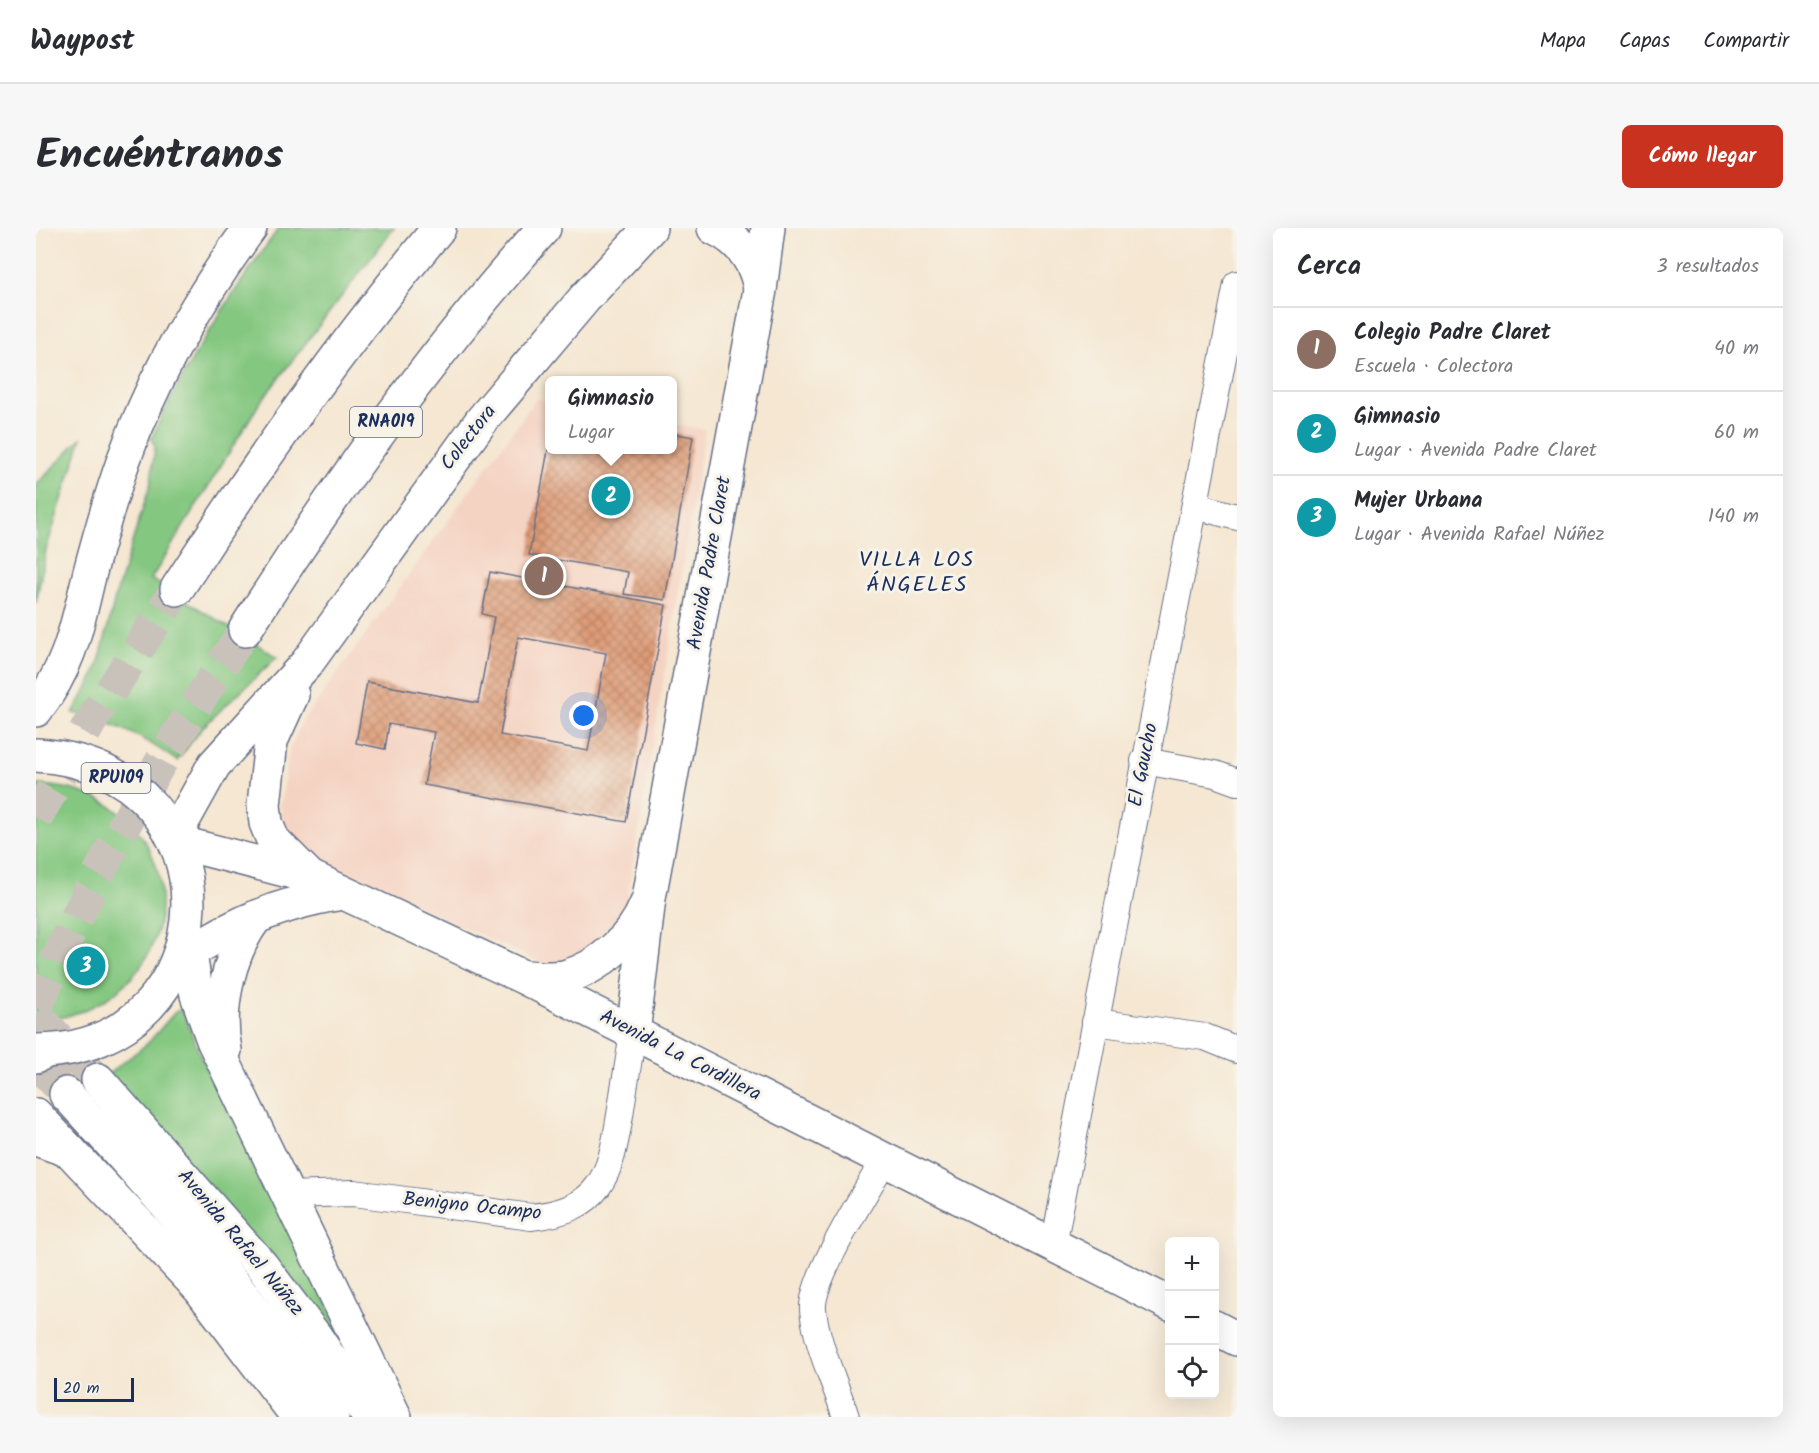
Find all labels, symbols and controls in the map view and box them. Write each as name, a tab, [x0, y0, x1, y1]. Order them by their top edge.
text: Waypost	[30, 19, 134, 64]
text: Mapa	[1540, 25, 1586, 58]
text: Capas	[1619, 25, 1670, 58]
text: Compartir	[1703, 25, 1789, 58]
text: Encuéntranos	[36, 123, 283, 190]
button: Cómo llegar	[1622, 125, 1783, 188]
text: Cerca	[1297, 246, 1361, 288]
text: 3 resultados	[1656, 251, 1759, 283]
text: Colegio Padre Claret	[1354, 316, 1551, 351]
text: 1	[1313, 333, 1320, 365]
text: 40 m	[1714, 333, 1759, 365]
text: Escuela · Colectora	[1354, 351, 1513, 383]
popup	[545, 376, 677, 454]
text: Gimnasio	[568, 382, 654, 417]
street label: Colectora	[433, 398, 505, 478]
text: Gimnasio	[1354, 400, 1440, 435]
road number: RNA019	[350, 407, 422, 437]
text: Lugar	[568, 417, 614, 449]
text: 2	[1311, 417, 1322, 449]
text: 60 m	[1714, 417, 1759, 449]
text: Lugar · Avenida Padre Claret	[1354, 435, 1597, 467]
street label: Avenida Padre Claret	[679, 473, 741, 652]
pin: 2	[592, 474, 630, 518]
text: Mujer Urbana	[1354, 484, 1482, 519]
text: 3	[1311, 501, 1322, 533]
text: 140 m	[1708, 501, 1759, 533]
text: Lugar · Avenida Rafael Núñez	[1354, 519, 1605, 551]
district label: VILLA LOS ÁNGELES	[859, 543, 975, 603]
pin: 1	[524, 554, 564, 598]
your location	[569, 701, 598, 730]
street label: El Gaucho	[1120, 720, 1168, 810]
road number: RPU109	[82, 763, 151, 793]
pin: 3	[67, 944, 106, 988]
street label: Avenida La Cordillera	[593, 1001, 767, 1111]
street label: Avenida Rafael Núñez	[169, 1162, 311, 1324]
street label: Benigno Ocampo	[401, 1184, 543, 1230]
map controls	[1165, 1237, 1219, 1399]
button: +	[1165, 1237, 1219, 1291]
button: −	[1165, 1291, 1219, 1345]
button: locate	[1165, 1345, 1219, 1399]
scale bar	[54, 1375, 134, 1402]
text: 20 m	[63, 1376, 99, 1401]

